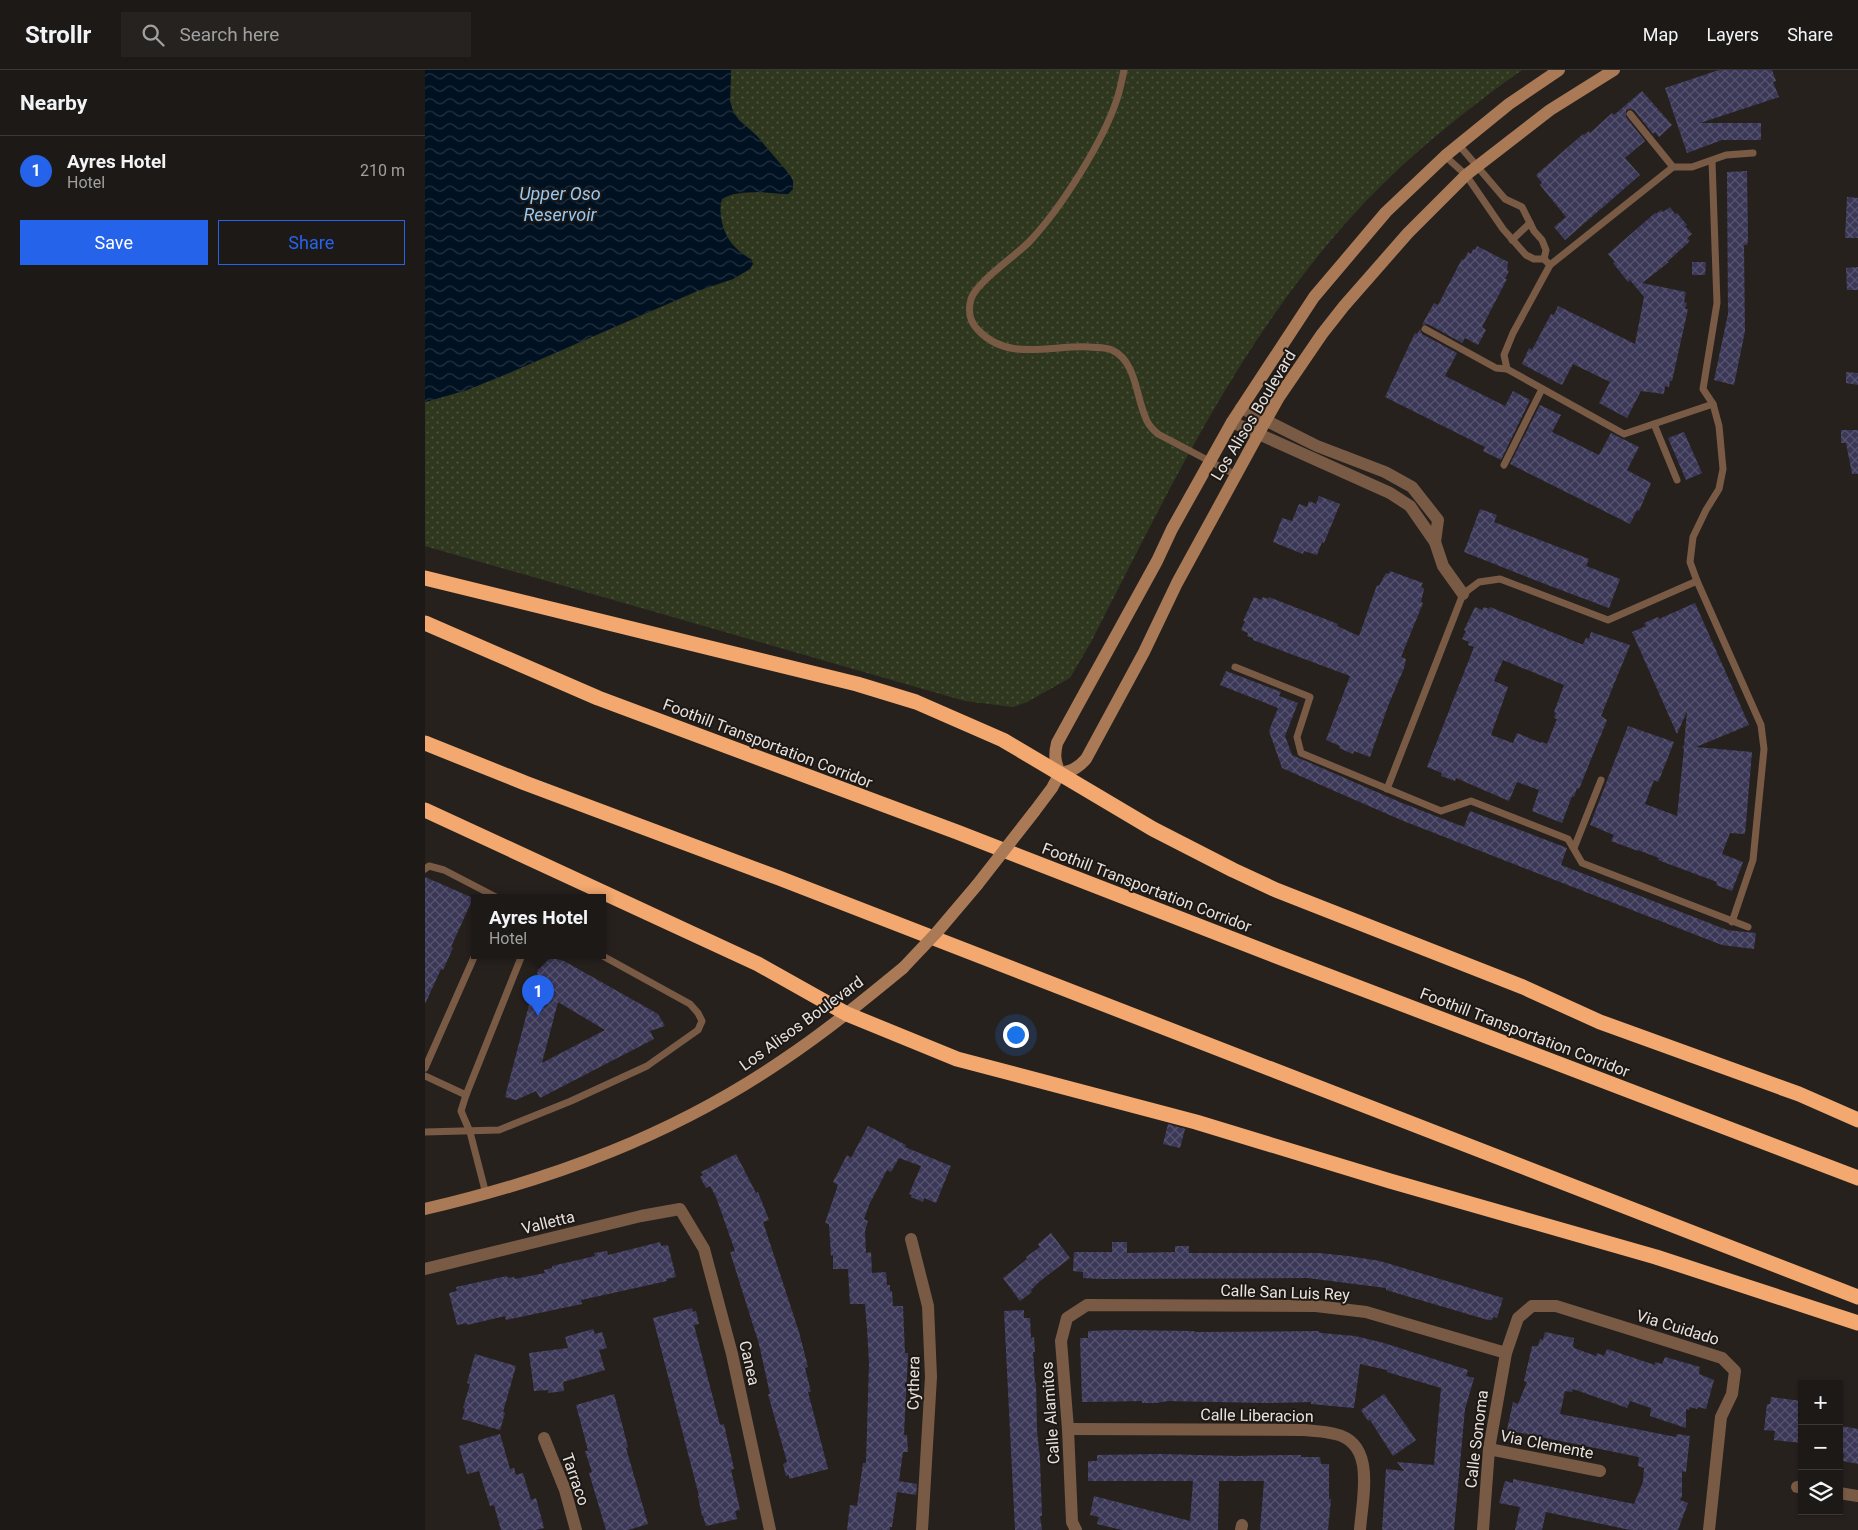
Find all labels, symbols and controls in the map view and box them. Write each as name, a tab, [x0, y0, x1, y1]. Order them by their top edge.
search box	[121, 12, 471, 57]
text: Strollr	[25, 21, 91, 49]
icon: search	[139, 21, 167, 49]
text: Search here	[179, 23, 279, 46]
text: Map	[1643, 24, 1678, 45]
text: Layers	[1706, 24, 1759, 45]
text: Share	[1787, 24, 1833, 45]
text: Nearby	[20, 91, 87, 115]
text: Ayres Hotel	[67, 150, 166, 173]
text: 1	[31, 161, 41, 180]
text: 210 m	[360, 161, 405, 180]
text: Hotel	[67, 173, 105, 192]
water label: Upper Oso Reservoir	[519, 183, 601, 225]
button: Save	[20, 220, 208, 265]
button: Share	[218, 220, 405, 265]
street label: Los Alisos Boulevard	[1207, 347, 1300, 484]
street label: Foothill Transportation Corridor	[660, 695, 876, 792]
street label: Foothill Transportation Corridor	[1039, 839, 1255, 936]
popup	[471, 894, 606, 959]
text: Ayres Hotel	[489, 906, 588, 929]
text: Hotel	[489, 929, 527, 948]
street label: Los Alisos Boulevard	[736, 972, 867, 1075]
pin: 1	[522, 975, 554, 1016]
street label: Foothill Transportation Corridor	[1417, 984, 1633, 1081]
your location	[1003, 1022, 1029, 1048]
street label: Valletta	[520, 1207, 577, 1238]
street label: Calle San Luis Rey	[1220, 1281, 1350, 1304]
street label: Via Cuidado	[1634, 1306, 1722, 1349]
street label: Canea	[735, 1339, 764, 1387]
street label: Cythera	[904, 1356, 923, 1410]
street label: Calle Alamitos	[1037, 1361, 1064, 1465]
map controls	[1798, 1380, 1843, 1515]
button: +	[1798, 1380, 1843, 1425]
street label: Calle Sonoma	[1461, 1389, 1492, 1489]
street label: Calle Liberacion	[1200, 1405, 1314, 1426]
button: −	[1798, 1425, 1843, 1470]
street label: Via Clemente	[1499, 1426, 1595, 1463]
street label: Tarraco	[558, 1450, 593, 1508]
button: layers	[1798, 1470, 1843, 1515]

